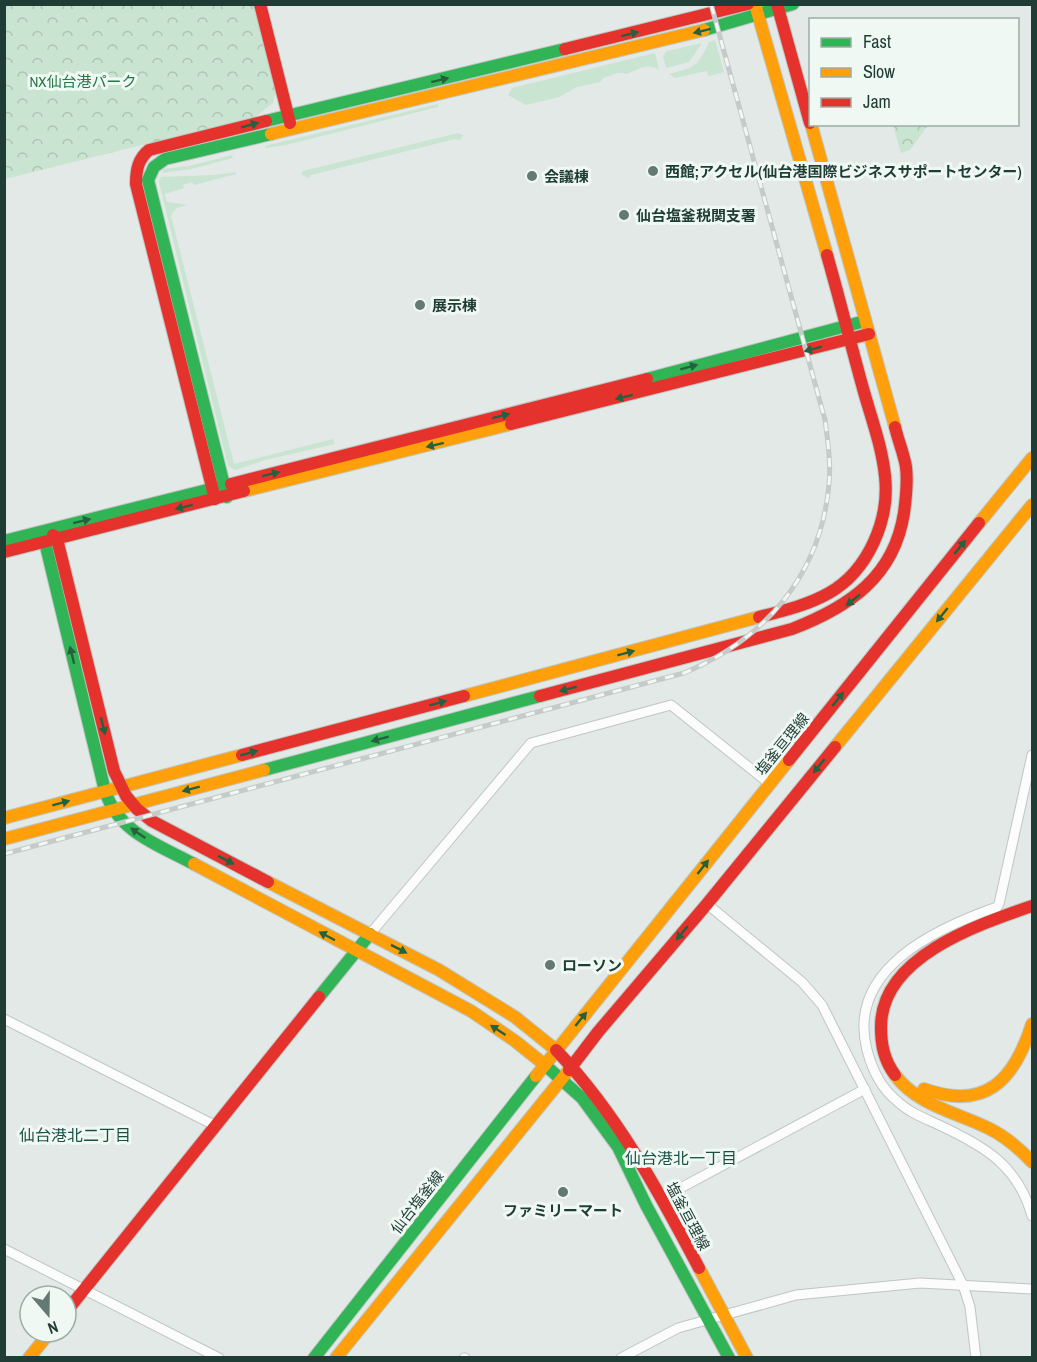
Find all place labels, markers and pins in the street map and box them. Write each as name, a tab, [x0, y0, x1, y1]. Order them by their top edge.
place label: 西館;アクセル(仙台港国際ビジネスサポートセンター)	[665, 161, 1022, 182]
marker: 西館;アクセル(仙台港国際ビジネスサポートセンター)	[646, 164, 660, 178]
place label: 会議棟	[544, 166, 589, 187]
marker: 会議棟	[525, 169, 539, 183]
place label: 仙台塩釜税関支署	[636, 205, 756, 226]
marker: 仙台塩釜税関支署	[617, 208, 631, 222]
place label: 展示棟	[432, 295, 477, 316]
marker: 展示棟	[413, 298, 427, 312]
place label: ローソン	[562, 955, 622, 976]
marker: ローソン	[543, 958, 557, 972]
marker: ファミリーマート	[556, 1185, 570, 1199]
place label: ファミリーマート	[503, 1200, 623, 1221]

